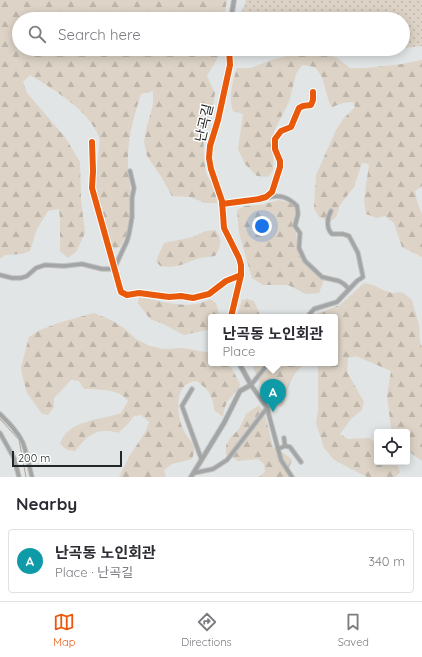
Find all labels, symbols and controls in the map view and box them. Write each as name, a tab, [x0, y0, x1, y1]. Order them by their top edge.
search box	[12, 12, 410, 56]
icon: search	[26, 23, 48, 45]
text: Search here	[58, 25, 141, 44]
street label: 난곡길	[191, 102, 217, 144]
your location	[252, 216, 272, 236]
popup	[208, 314, 338, 366]
text: 난곡동 노인회관	[223, 324, 323, 343]
text: Place	[223, 343, 255, 359]
pin: A	[260, 379, 286, 412]
map controls	[374, 429, 410, 465]
button: locate	[374, 429, 410, 465]
scale bar	[12, 449, 122, 468]
text: 200 m	[18, 451, 50, 465]
text: Nearby	[16, 493, 77, 514]
text: 난곡동 노인회관	[55, 543, 156, 562]
text: A	[26, 553, 34, 569]
text: 340 m	[368, 553, 405, 569]
text: Place · 난곡길	[55, 564, 133, 580]
tab: Map	[53, 611, 75, 649]
tab: Directions	[181, 611, 232, 649]
tab: Saved	[338, 611, 369, 649]

